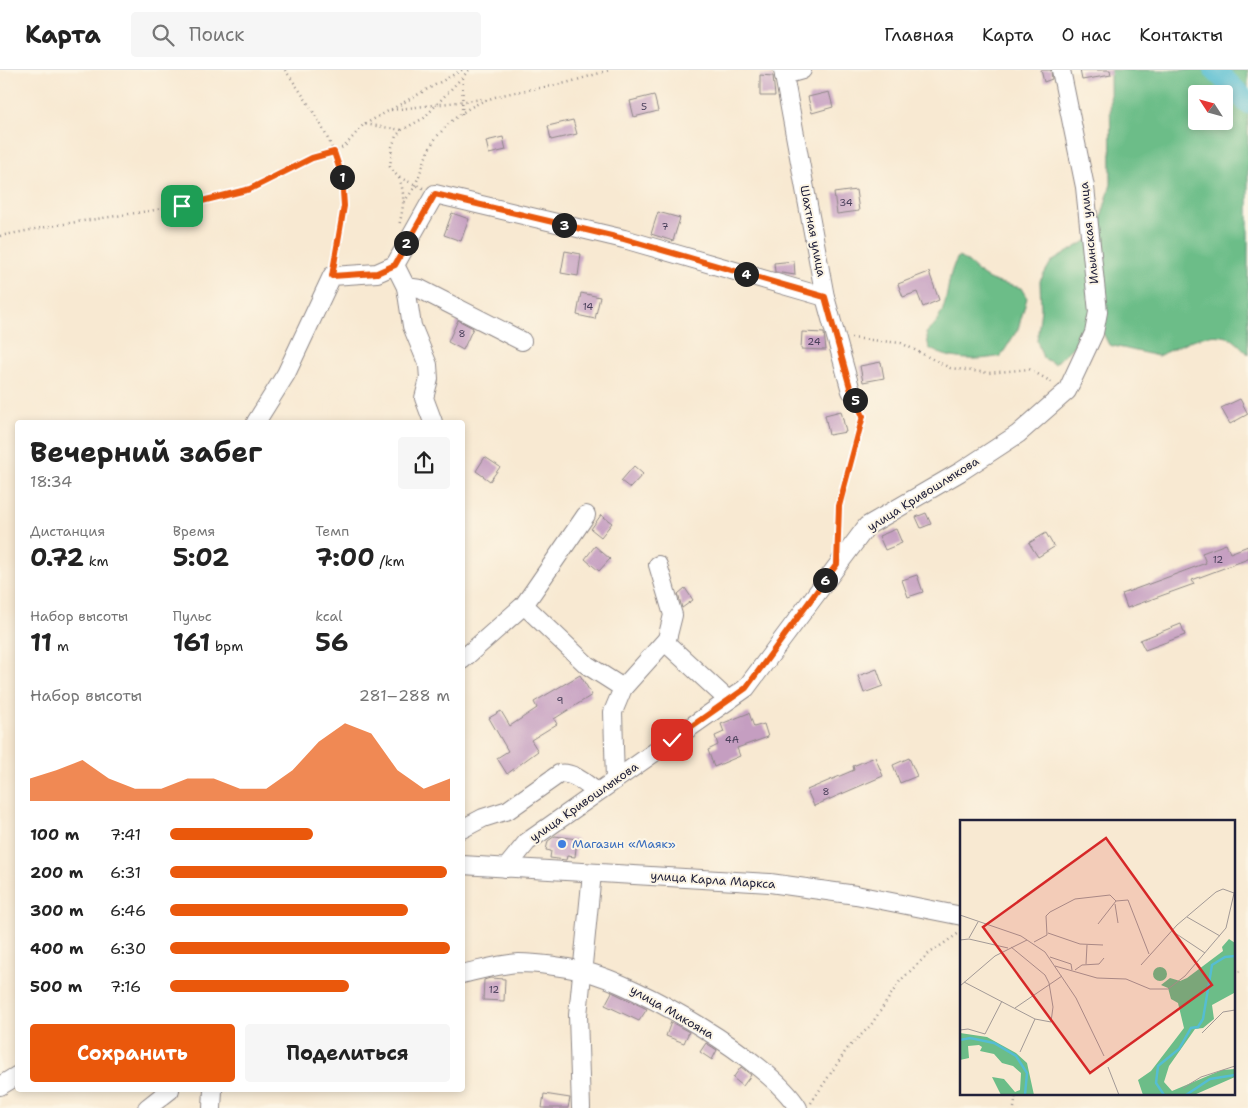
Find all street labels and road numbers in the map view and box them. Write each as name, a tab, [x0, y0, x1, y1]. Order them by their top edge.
street label: Ильинская улица	[1076, 181, 1102, 285]
street label: Шахтная улица	[796, 184, 830, 279]
street label: улица Кривошлыкова	[864, 453, 982, 535]
street label: улица Кривошлыкова	[527, 758, 642, 846]
street label: улица Карла Маркса	[650, 868, 777, 892]
street label: улица Микояна	[627, 982, 717, 1043]

